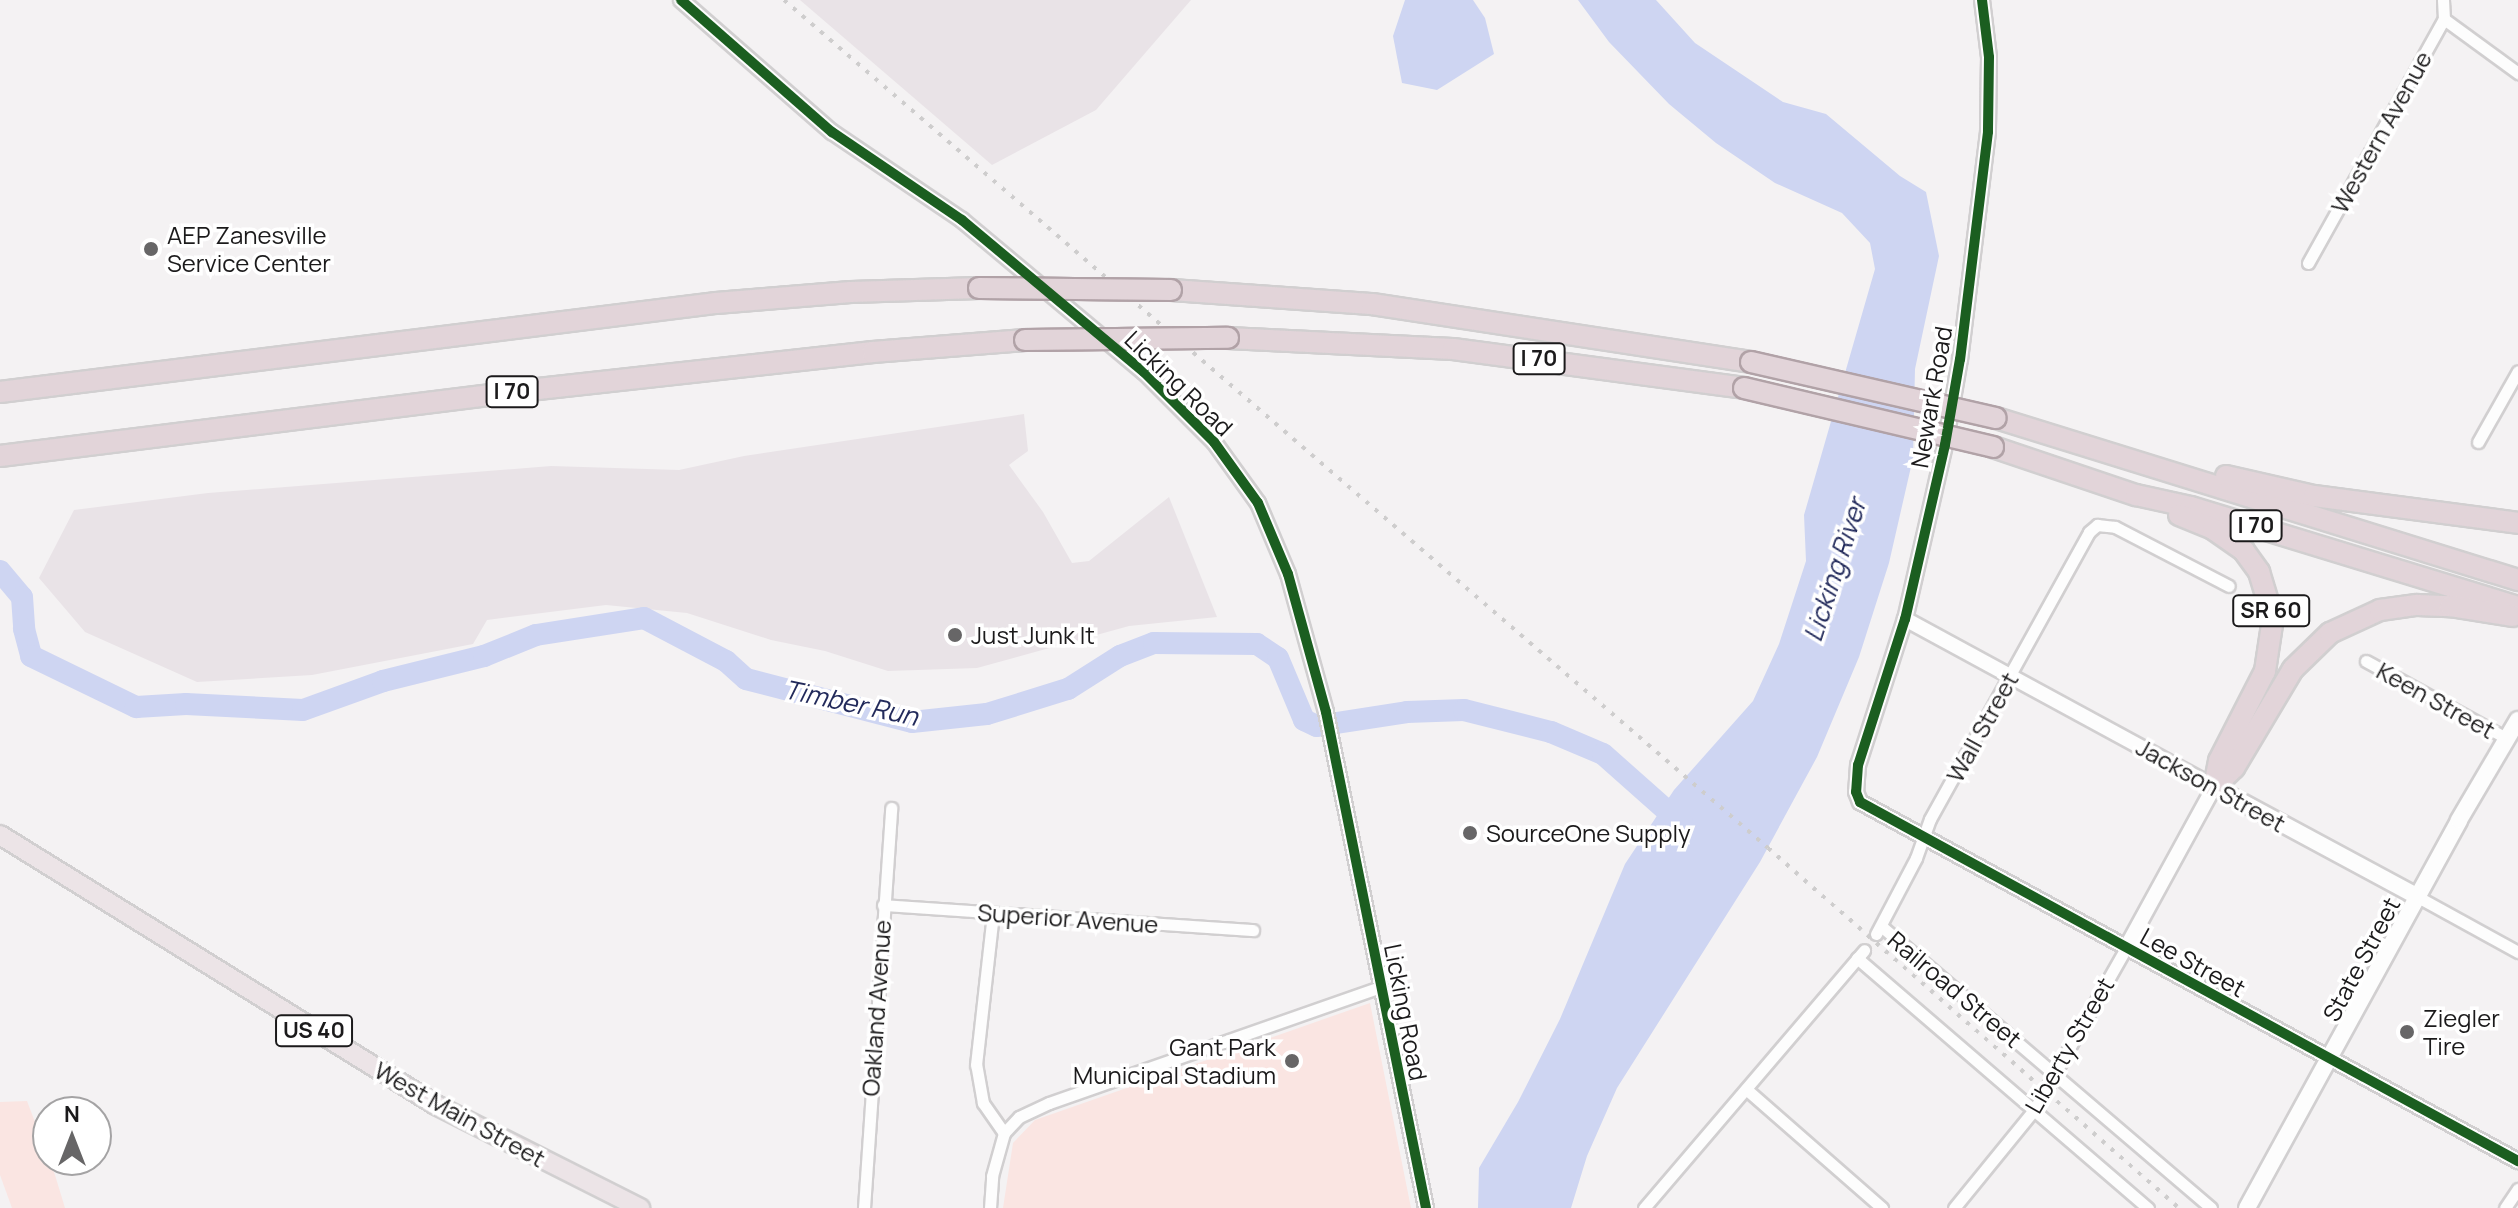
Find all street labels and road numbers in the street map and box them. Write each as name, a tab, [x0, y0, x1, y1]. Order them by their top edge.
street label: Western Avenue	[2325, 46, 2437, 218]
street label: Licking Road	[1119, 324, 1239, 442]
street label: Newark Road	[1904, 324, 1958, 470]
road number: I 70	[1511, 341, 1567, 377]
road number: I 70	[484, 374, 540, 410]
road number: I 70	[2228, 508, 2284, 544]
road number: SR 60	[2231, 593, 2311, 629]
street label: Keen Street	[2372, 656, 2500, 744]
street label: Wall Street	[1940, 667, 2024, 787]
street label: Jackson Street	[2132, 732, 2290, 838]
street label: State Street	[2316, 892, 2406, 1026]
street label: Superior Avenue	[977, 897, 1159, 939]
street label: Oakland Avenue	[855, 919, 897, 1097]
street label: Lee Street	[2135, 921, 2251, 1003]
street label: Railroad Street	[1882, 925, 2028, 1053]
street label: Licking Road	[1379, 941, 1433, 1083]
street label: Liberty Street	[2019, 972, 2119, 1118]
road number: US 40	[274, 1013, 354, 1049]
street label: West Main Street	[370, 1055, 550, 1173]

